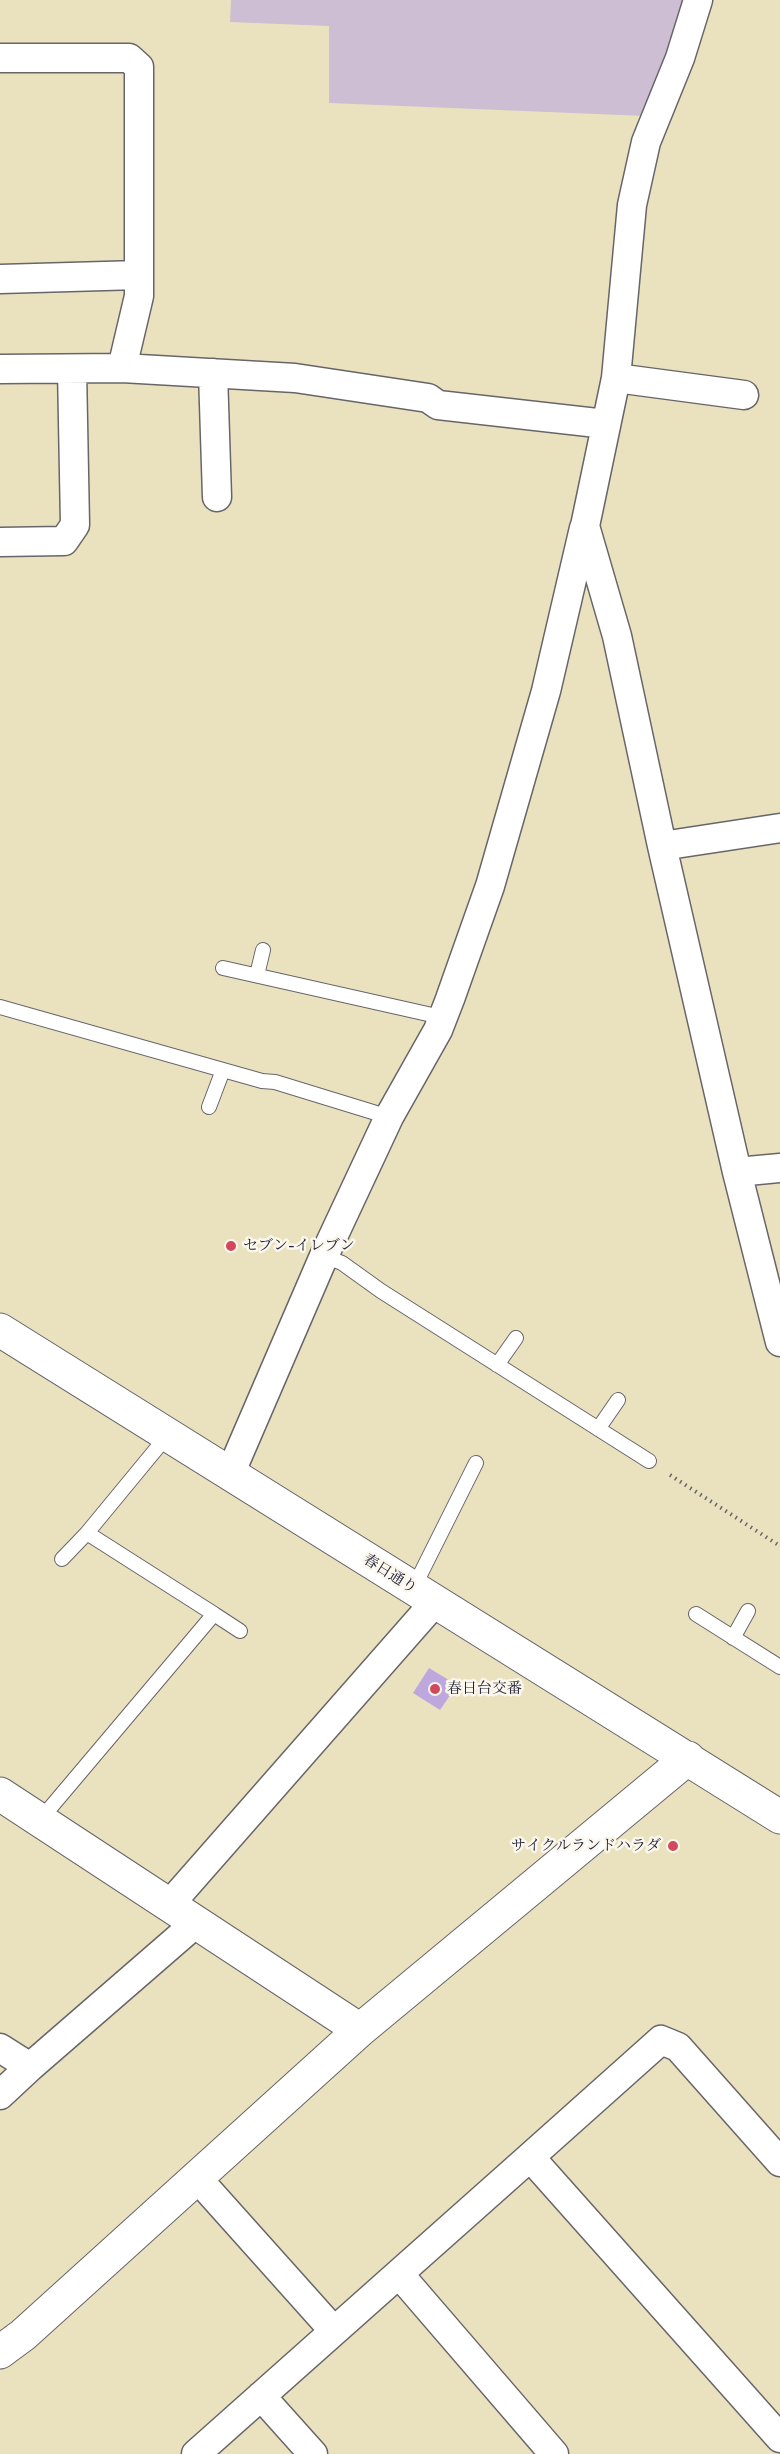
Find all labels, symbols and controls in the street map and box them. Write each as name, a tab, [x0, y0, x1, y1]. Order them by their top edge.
place label: セブン-イレブン	[243, 1237, 355, 1255]
marker: セブン-イレブン	[224, 1239, 238, 1253]
street label: 春日通り	[360, 1550, 420, 1598]
place label: 春日台交番	[447, 1680, 522, 1698]
marker: 春日台交番	[428, 1682, 442, 1696]
place label: サイクルランドハラダ	[511, 1837, 661, 1855]
marker: サイクルランドハラダ	[666, 1839, 680, 1853]

